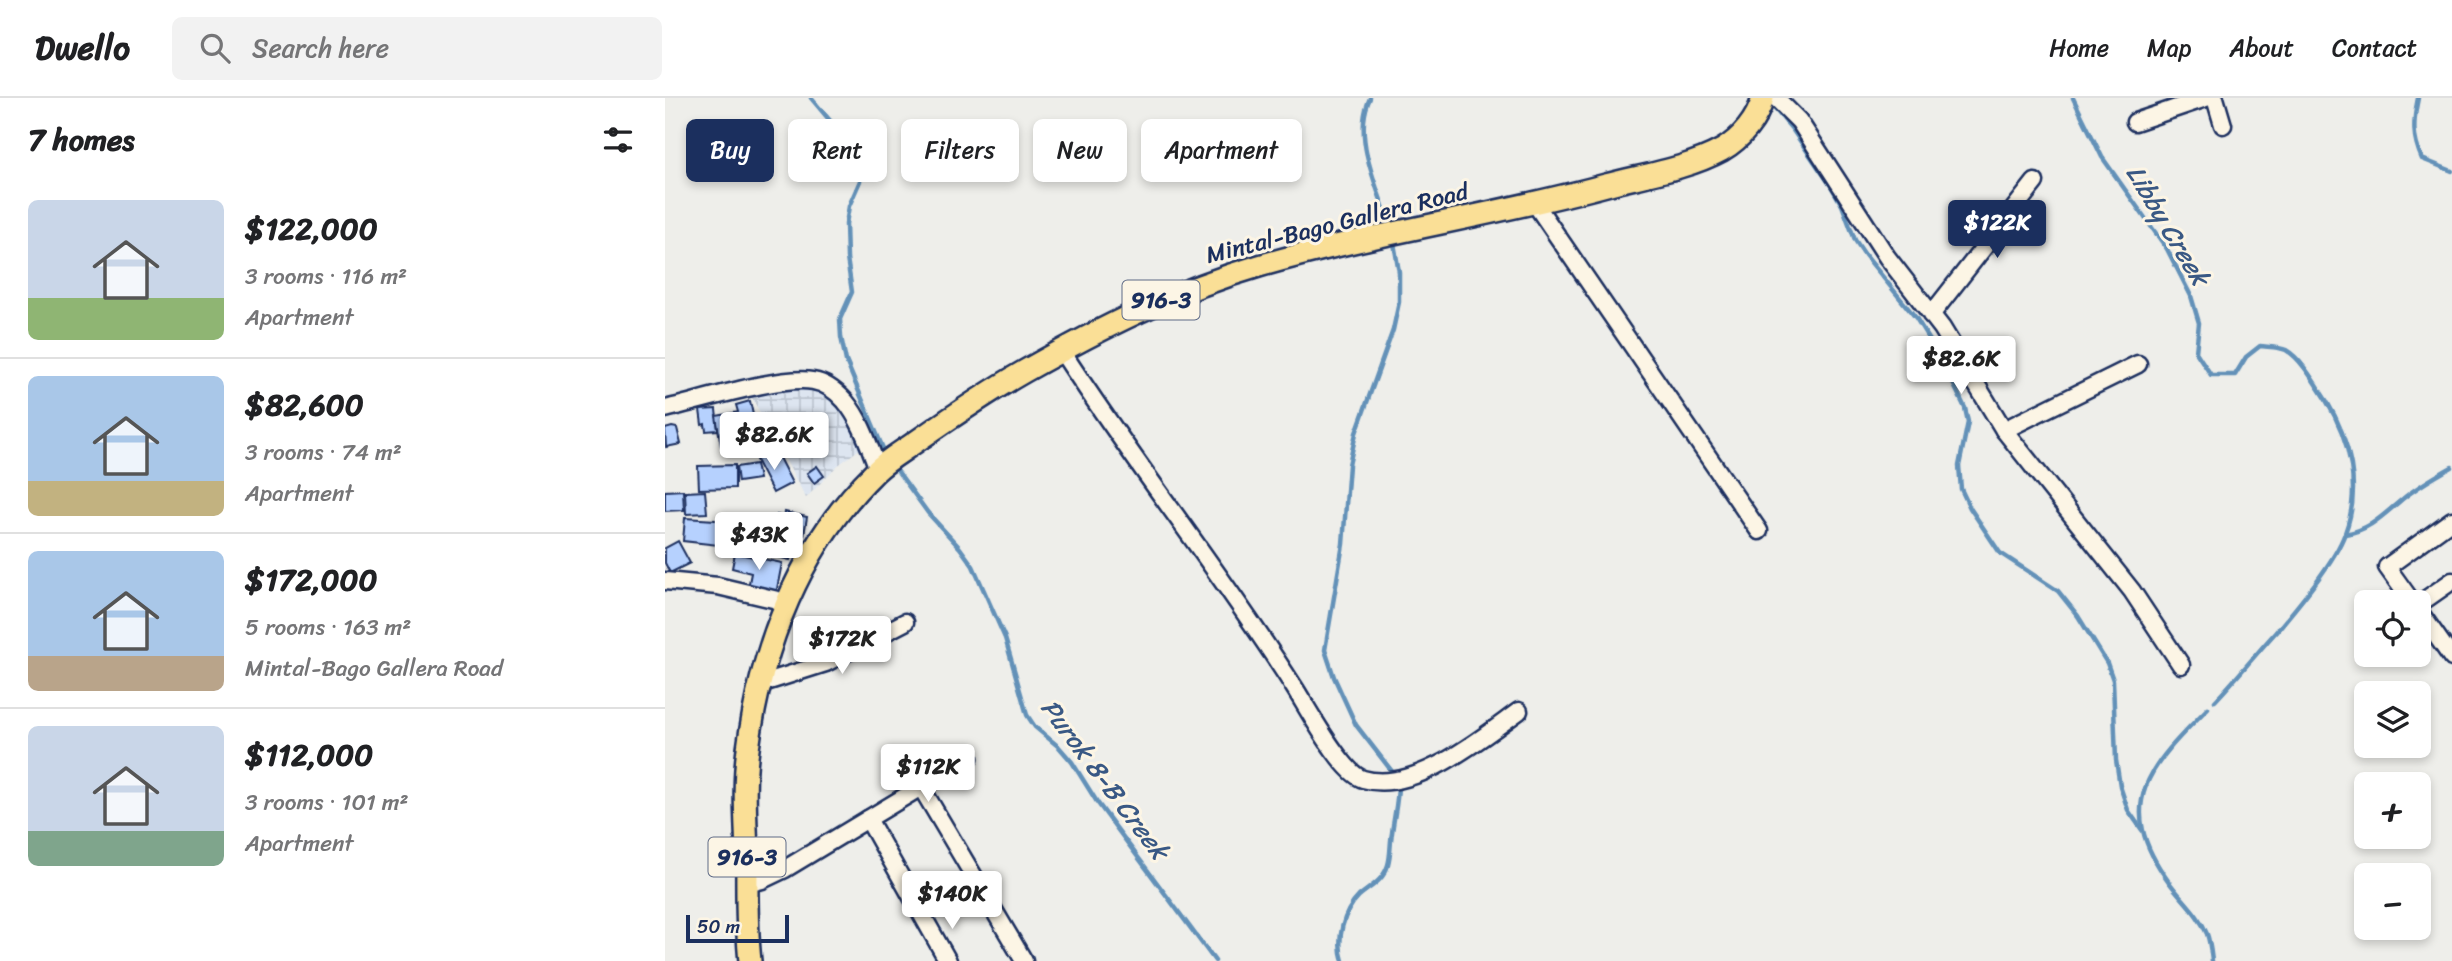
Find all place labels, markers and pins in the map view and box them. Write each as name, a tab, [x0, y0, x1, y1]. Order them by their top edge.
pin: $122K	[1948, 200, 2046, 260]
pin: $82.6K	[1904, 336, 2018, 396]
pin: $82.6K	[717, 412, 831, 472]
pin: $43K	[718, 512, 800, 572]
pin: $172K	[793, 616, 891, 676]
pin: $112K	[879, 744, 977, 804]
pin: $140K	[903, 872, 1001, 931]

